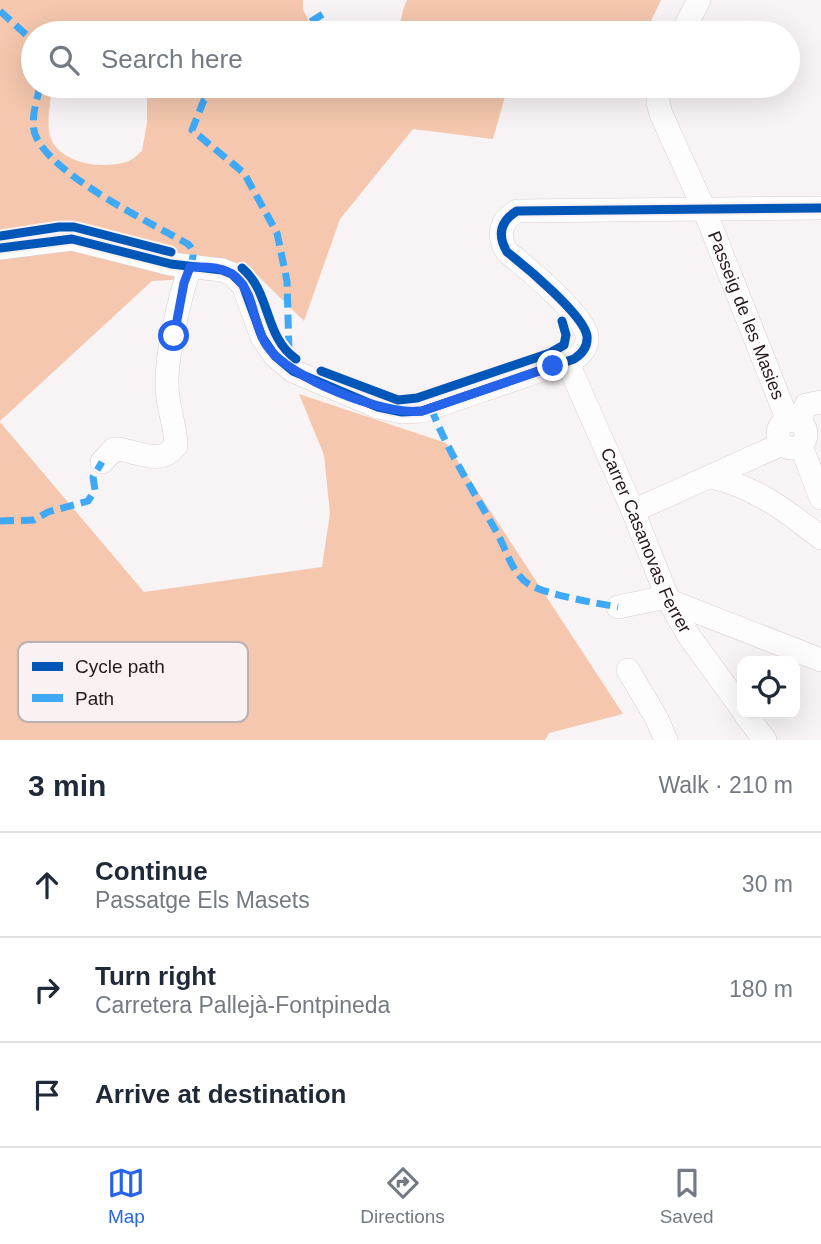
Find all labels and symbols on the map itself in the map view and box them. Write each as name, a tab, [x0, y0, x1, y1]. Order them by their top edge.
street label: Passeig de les Masies	[704, 228, 788, 402]
route start	[158, 320, 189, 351]
route end	[537, 350, 568, 381]
street label: Carrer Casanovas Ferrer	[596, 445, 695, 637]
legend	[18, 642, 248, 722]
text: Cycle path	[75, 656, 165, 677]
text: Path	[75, 688, 114, 709]

